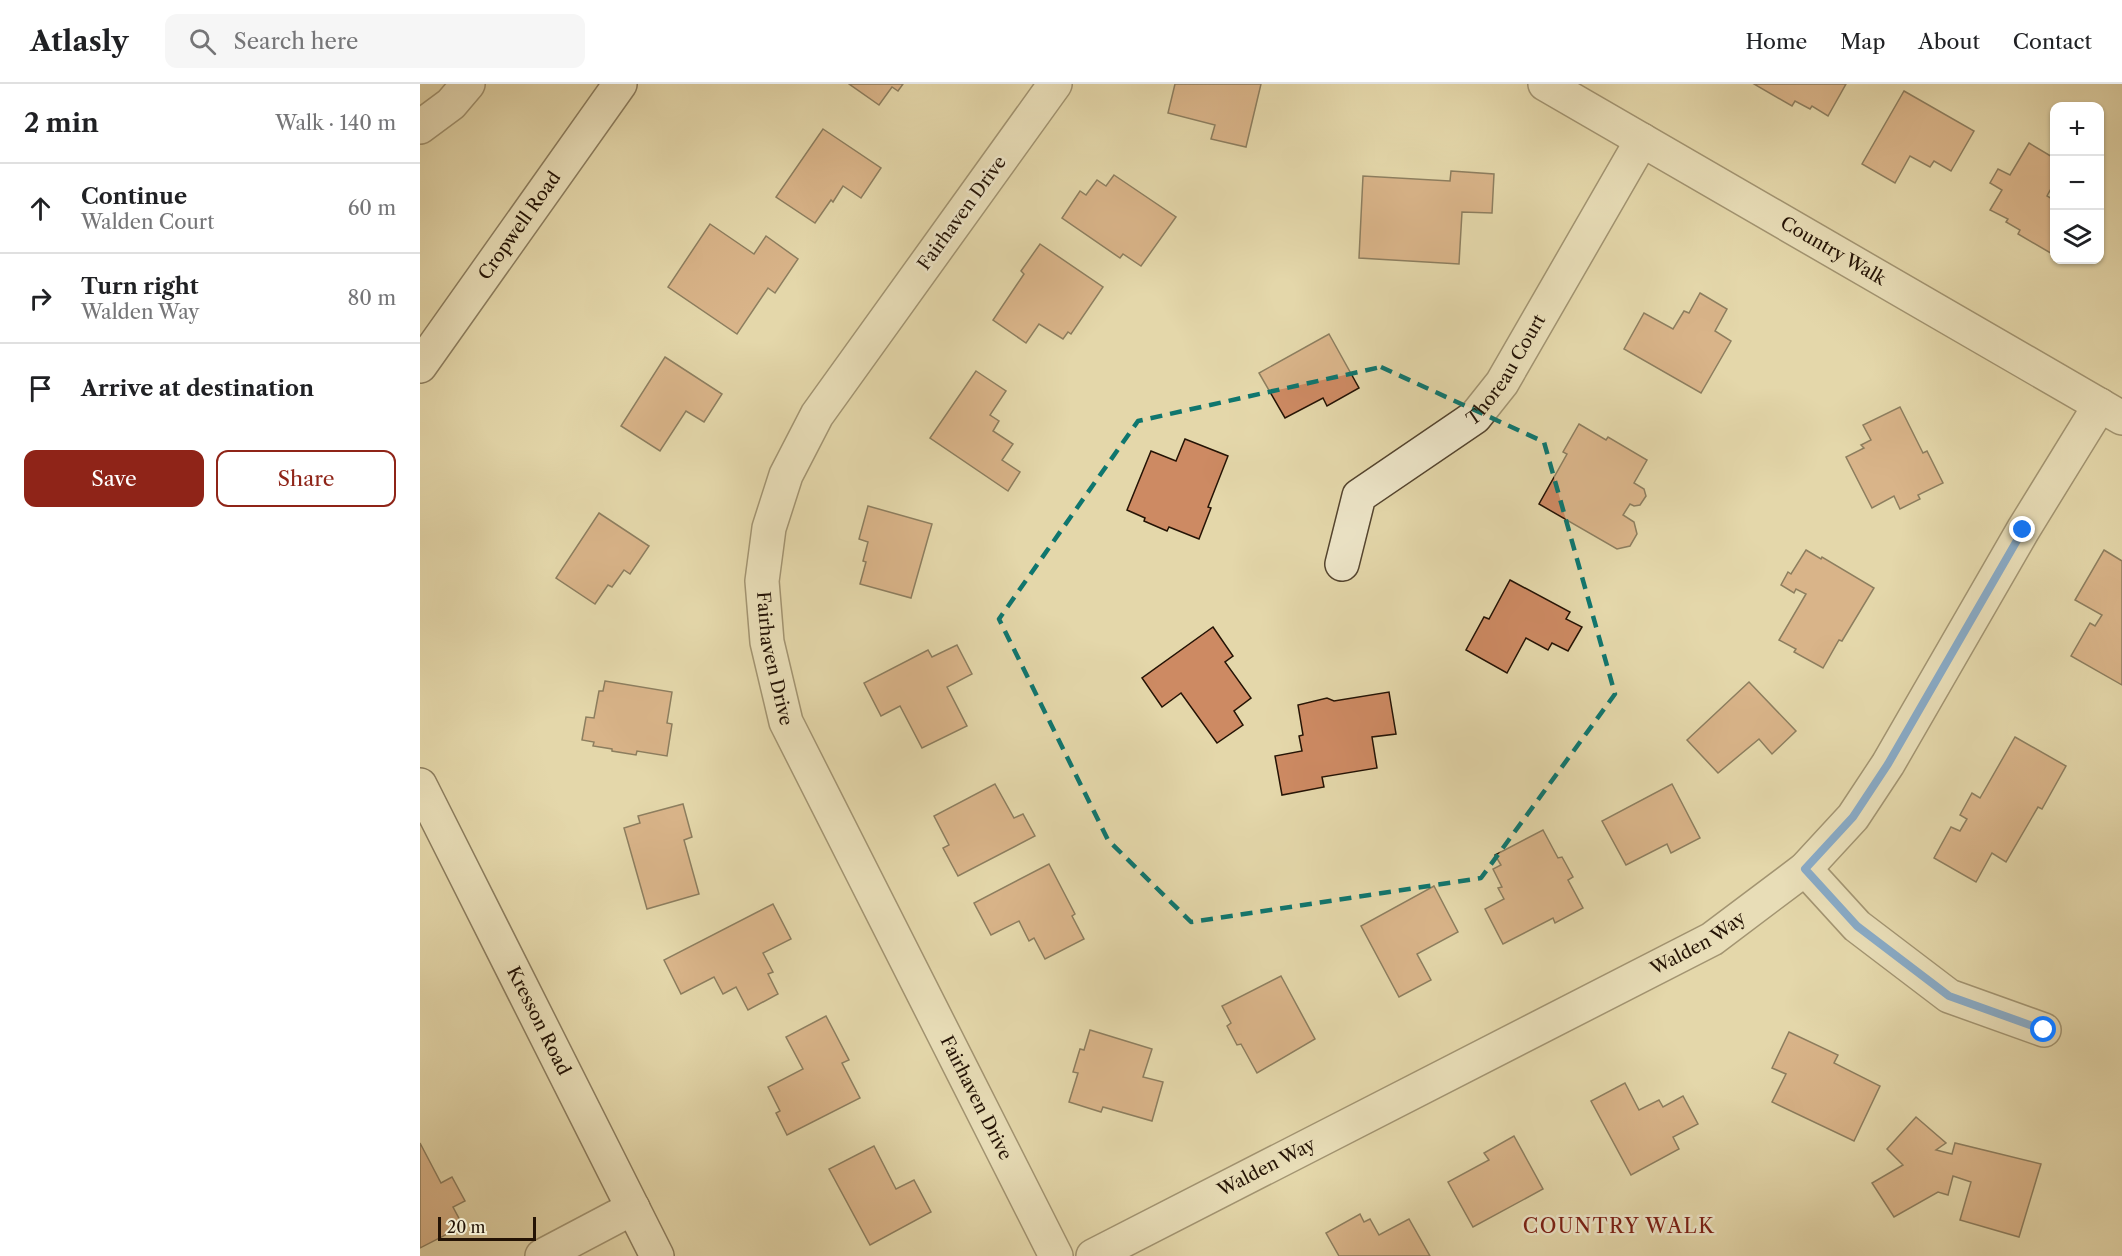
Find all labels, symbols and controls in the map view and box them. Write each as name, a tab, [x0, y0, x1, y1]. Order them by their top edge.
search box	[165, 14, 585, 68]
text: Atlasly	[30, 24, 129, 58]
icon: search	[186, 25, 219, 58]
text: Search here	[234, 28, 358, 55]
text: Home	[1746, 29, 1807, 54]
text: Map	[1840, 29, 1885, 54]
text: About	[1918, 29, 1980, 54]
text: Contact	[2013, 29, 2092, 54]
map controls	[2050, 102, 2104, 264]
button: +	[2050, 102, 2104, 156]
text: 2 min	[24, 107, 99, 139]
text: Walk · 140 m	[275, 111, 396, 135]
street label: Fairhaven Drive	[913, 151, 1011, 275]
button: −	[2050, 156, 2104, 210]
street label: Cropwell Road	[474, 167, 565, 284]
text: Continue	[81, 183, 187, 210]
icon: ahead	[24, 192, 57, 225]
text: 60 m	[348, 196, 396, 220]
text: Walden Court	[81, 210, 214, 234]
button: layers	[2050, 210, 2104, 264]
street label: Country Walk	[1777, 212, 1891, 291]
text: Turn right	[81, 273, 199, 300]
icon: right	[24, 282, 57, 315]
text: 80 m	[348, 286, 396, 310]
text: Walden Way	[81, 300, 199, 324]
street label: Thoreau Court	[1462, 310, 1551, 430]
icon: arrive	[24, 372, 57, 405]
text: Arrive at destination	[81, 375, 314, 402]
button: Save	[24, 450, 204, 507]
button: Share	[216, 450, 396, 507]
route end	[2009, 516, 2035, 542]
street label: Fairhaven Drive	[752, 591, 797, 728]
street label: Walden Way	[1646, 906, 1750, 980]
street label: Kresson Road	[502, 963, 575, 1079]
route start	[2030, 1016, 2056, 1042]
street label: Fairhaven Drive	[936, 1032, 1017, 1164]
street label: Walden Way	[1213, 1133, 1320, 1202]
scale bar	[438, 1214, 536, 1242]
district label: COUNTRY WALK	[1523, 1214, 1715, 1238]
text: 20 m	[447, 1217, 486, 1237]

